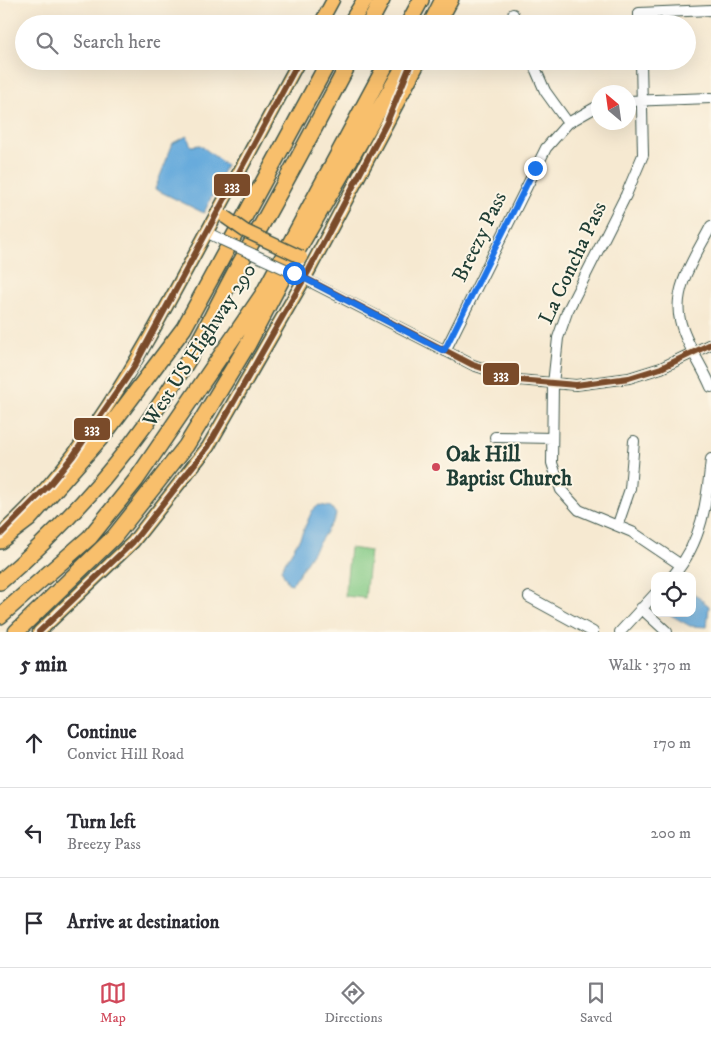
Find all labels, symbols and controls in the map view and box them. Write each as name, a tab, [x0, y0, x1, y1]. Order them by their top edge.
search box	[15, 15, 696, 70]
icon: search	[33, 29, 61, 57]
text: Search here	[73, 31, 161, 54]
north arrow	[591, 85, 636, 130]
route end	[524, 157, 547, 180]
line badge: 333	[213, 173, 251, 197]
text: 333	[224, 177, 240, 195]
street label: Breezy Pass	[447, 188, 513, 286]
street label: La Concha Pass	[533, 198, 613, 328]
street label: West US Highway 290	[137, 258, 263, 433]
route start	[283, 262, 306, 285]
line badge: 333	[482, 362, 520, 386]
text: 333	[493, 366, 509, 384]
line badge: 333	[73, 417, 111, 441]
text: 333	[84, 420, 100, 438]
place label: Oak Hill Baptist Church	[446, 442, 573, 492]
marker: Oak Hill Baptist Church	[430, 461, 442, 473]
map controls	[651, 572, 696, 617]
button: locate	[651, 572, 696, 617]
text: 5 min	[20, 652, 67, 678]
text: Walk · 370 m	[609, 655, 691, 675]
text: Continue	[67, 721, 137, 744]
icon: ahead	[20, 729, 48, 757]
text: 170 m	[653, 733, 691, 753]
text: Convict Hill Road	[67, 744, 184, 764]
text: Turn left	[67, 811, 136, 834]
icon: left	[20, 819, 48, 847]
text: 200 m	[650, 823, 691, 843]
text: Breezy Pass	[67, 834, 141, 854]
icon: arrive	[20, 909, 48, 937]
text: Arrive at destination	[67, 911, 219, 934]
tab: Map	[99, 979, 127, 1027]
tab: Directions	[324, 979, 382, 1027]
tab: Saved	[580, 979, 612, 1027]

